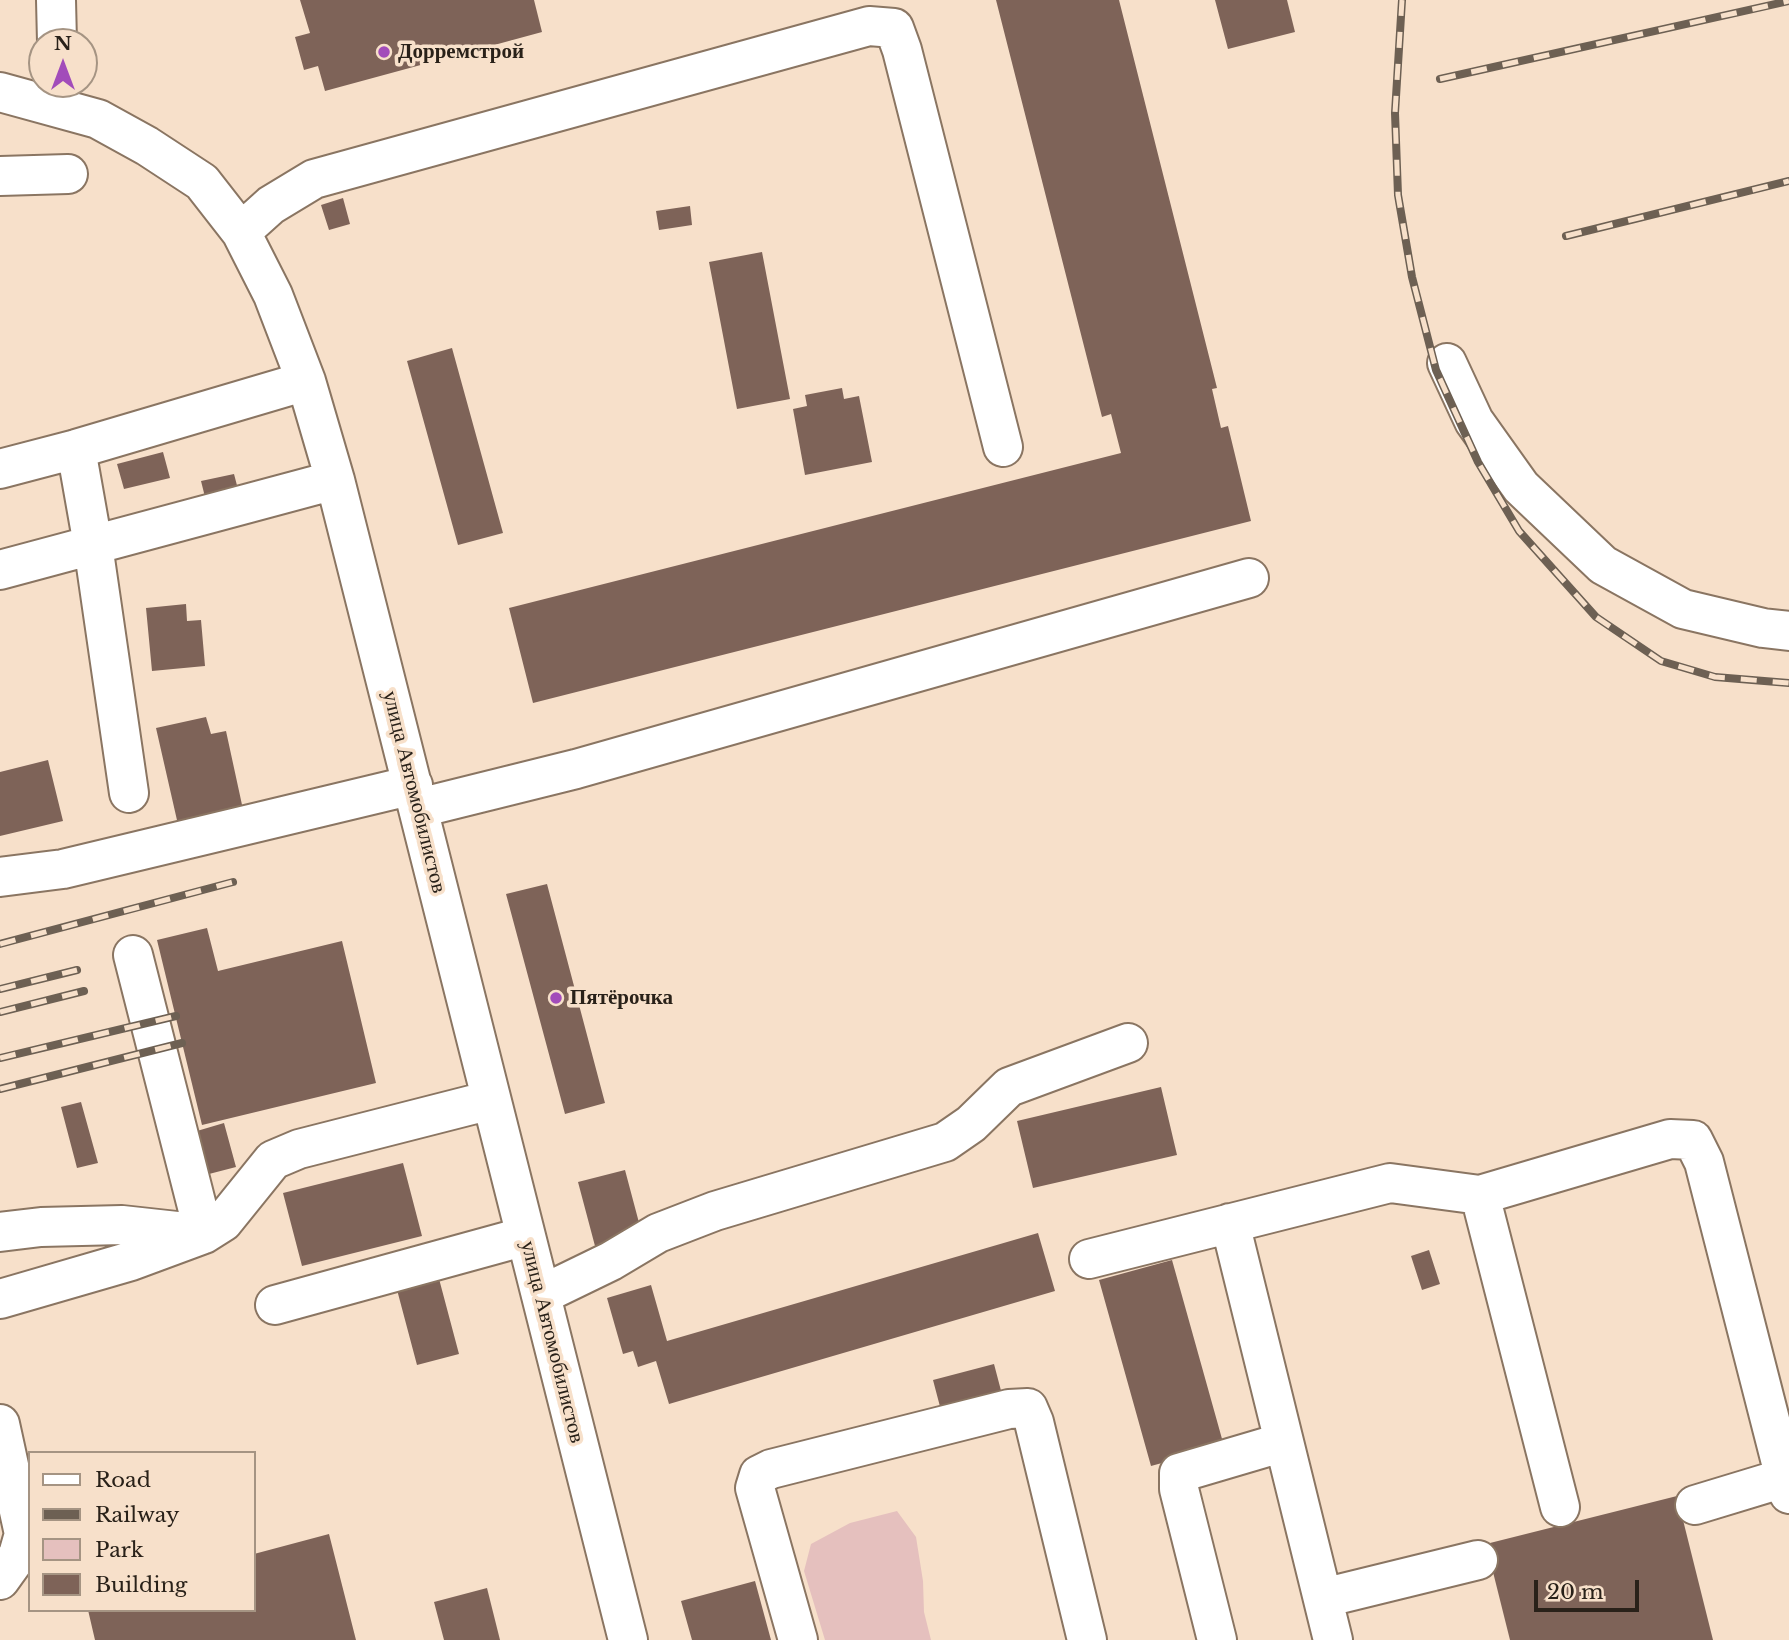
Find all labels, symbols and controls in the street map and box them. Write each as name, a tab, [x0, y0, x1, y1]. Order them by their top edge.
north arrow	[28, 28, 98, 98]
text: N	[54, 32, 72, 55]
place label: Дорремстрой	[398, 39, 524, 65]
marker: Дорремстрой	[376, 44, 392, 60]
street label: улица Автомобилистов	[377, 688, 451, 896]
place label: Пятёрочка	[570, 985, 673, 1011]
marker: Пятёрочка	[548, 990, 564, 1006]
street label: улица Автомобилистов	[515, 1238, 589, 1446]
legend	[28, 1451, 256, 1612]
text: Road	[95, 1467, 151, 1493]
text: Railway	[95, 1502, 179, 1528]
text: Park	[95, 1537, 144, 1563]
scale bar	[1537, 1566, 1642, 1610]
text: Building	[95, 1572, 187, 1598]
text: 20 m	[1547, 1579, 1604, 1605]

